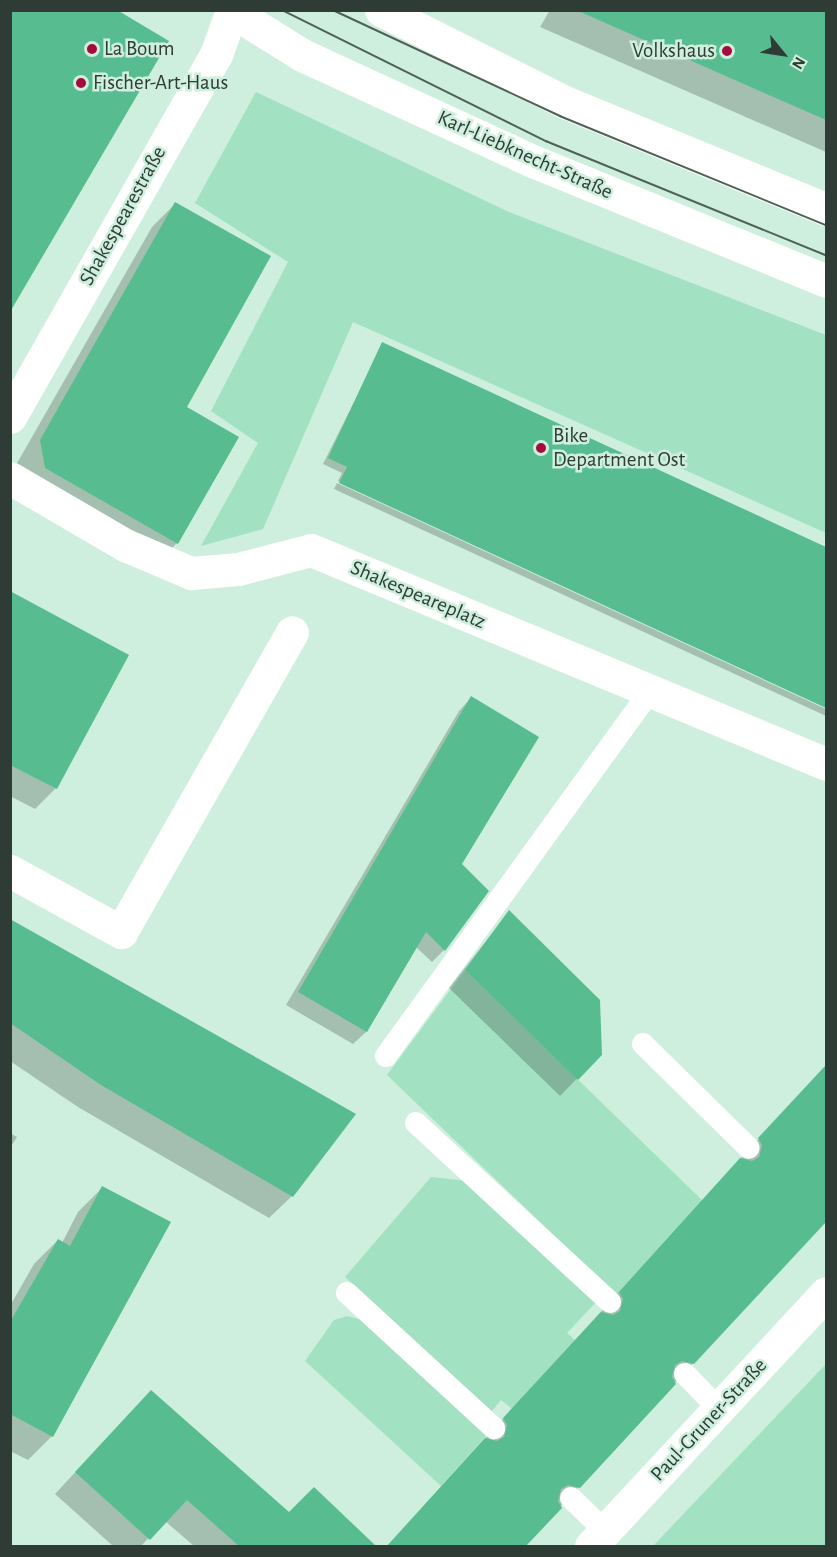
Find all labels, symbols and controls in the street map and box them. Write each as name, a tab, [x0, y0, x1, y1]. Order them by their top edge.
north arrow	[753, 24, 813, 84]
place label: La Boum	[104, 36, 175, 62]
place label: Volkshaus	[632, 38, 715, 64]
marker: La Boum	[85, 42, 99, 56]
marker: Volkshaus	[720, 44, 734, 58]
text: N	[789, 54, 808, 72]
place label: Fischer-Art-Haus	[93, 70, 228, 96]
marker: Fischer-Art-Haus	[74, 76, 88, 90]
street label: Karl-Liebknecht-Straße	[434, 105, 616, 205]
street label: Shakespearestraße	[74, 142, 172, 290]
place label: Bike Department Ost	[553, 423, 685, 473]
marker: Bike Department Ost	[534, 441, 548, 455]
street label: Shakespeareplatz	[347, 555, 489, 635]
street label: Paul-Gruner-Straße	[646, 1353, 772, 1487]

